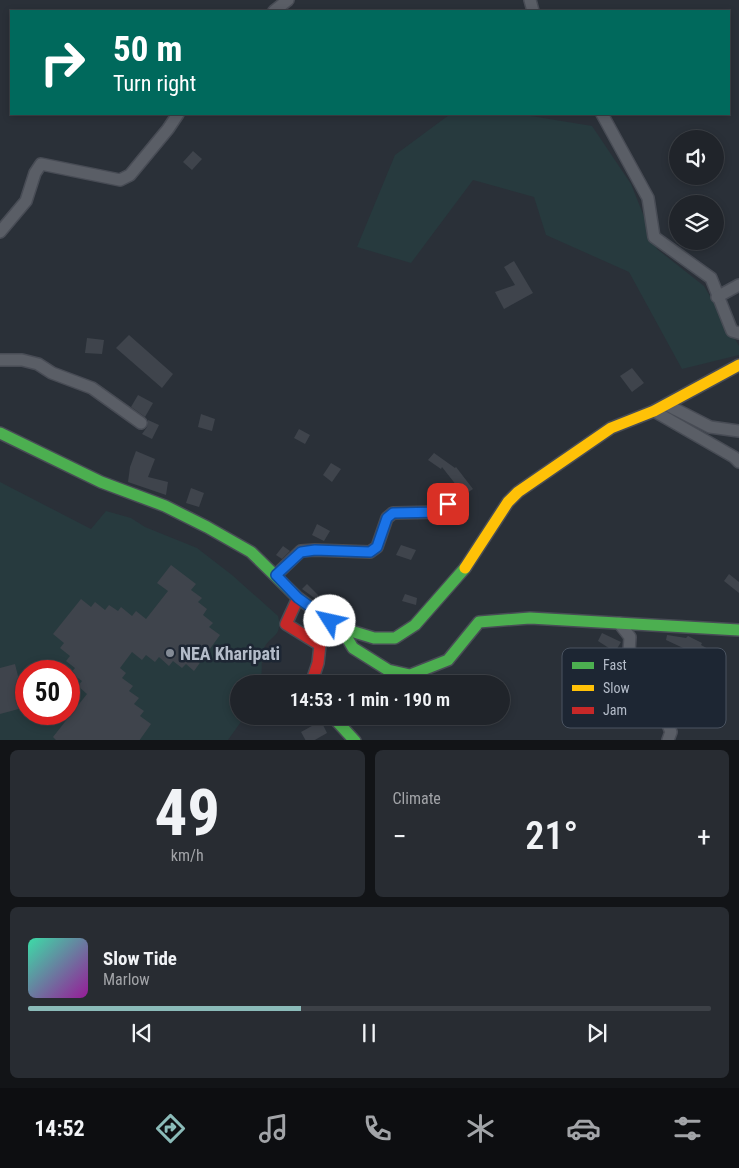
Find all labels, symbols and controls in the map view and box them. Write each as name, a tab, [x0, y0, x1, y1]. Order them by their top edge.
text: 50 m	[113, 29, 182, 70]
icon: right	[30, 30, 95, 95]
text: Turn right	[113, 71, 196, 96]
map controls	[669, 130, 724, 250]
button: sound	[669, 130, 724, 185]
button: layers	[669, 195, 724, 250]
pin	[427, 483, 469, 525]
icon: arrive	[434, 490, 462, 518]
position arrow	[303, 594, 355, 646]
place label: NEA Kharipati	[180, 643, 280, 664]
marker: NEA Kharipati	[164, 647, 176, 659]
legend	[562, 648, 726, 728]
text: Fast	[603, 657, 627, 673]
speed limit sign: 50	[15, 660, 80, 725]
text: Slow	[603, 680, 630, 696]
text: 14:53 · 1 min · 190 m	[290, 688, 450, 711]
text: Jam	[603, 702, 627, 718]
text: 49	[154, 775, 220, 851]
text: Climate	[393, 789, 441, 808]
text: 21°	[525, 814, 578, 858]
text: −	[393, 820, 407, 853]
text: +	[697, 820, 711, 853]
text: km/h	[171, 846, 204, 865]
text: Slow Tide	[103, 947, 177, 970]
text: Marlow	[103, 970, 150, 989]
icon: previous	[128, 1019, 156, 1047]
icon: pause	[355, 1019, 383, 1047]
icon: next	[583, 1019, 611, 1047]
icon: directions	[153, 1111, 188, 1146]
icon: music	[256, 1111, 291, 1146]
icon: phone	[360, 1111, 395, 1146]
icon: climate	[463, 1111, 498, 1146]
icon: car	[566, 1111, 601, 1146]
icon: filters	[670, 1111, 705, 1146]
text: 14:52	[34, 1116, 85, 1141]

